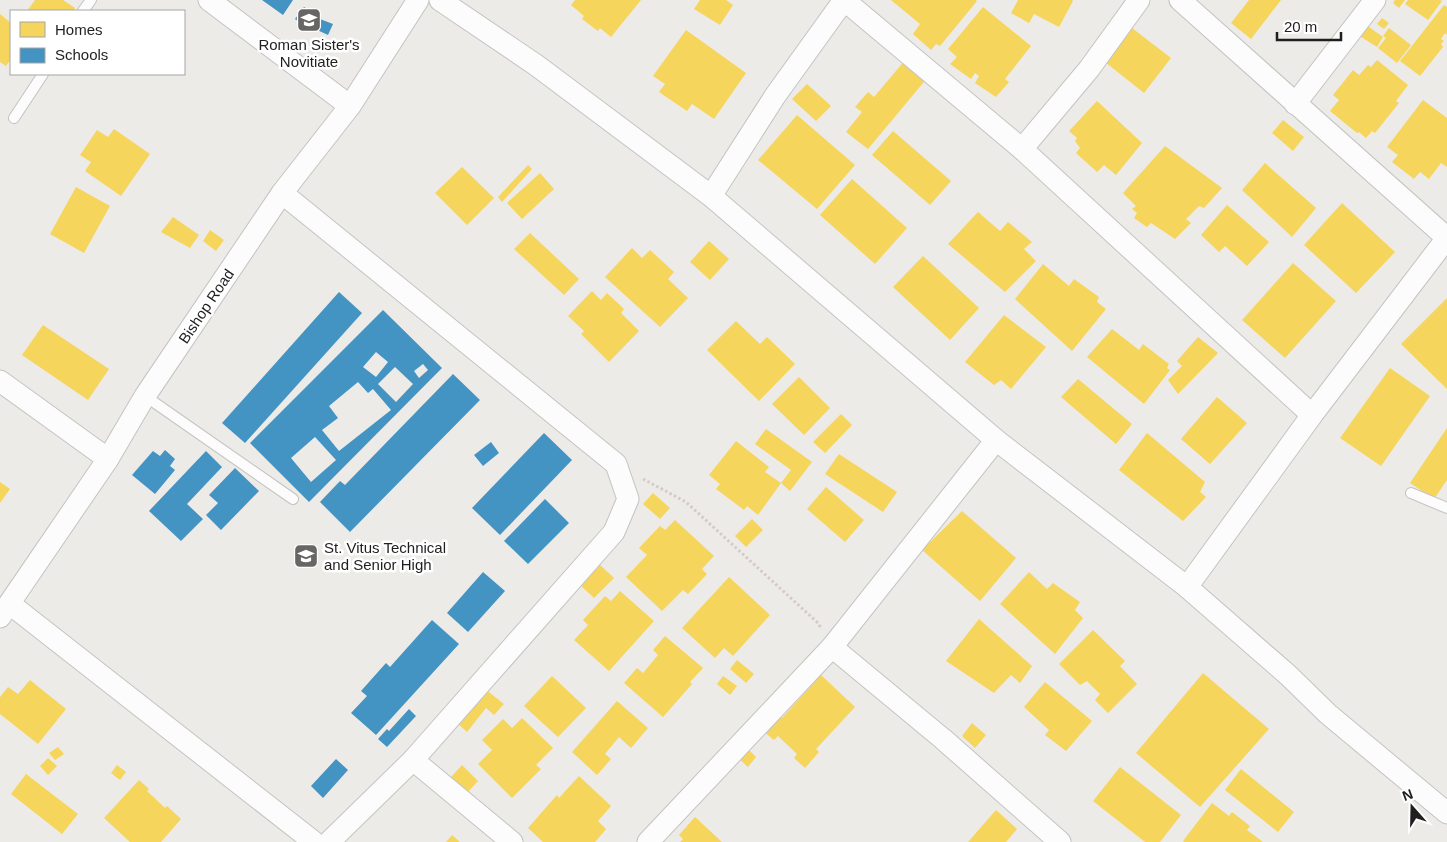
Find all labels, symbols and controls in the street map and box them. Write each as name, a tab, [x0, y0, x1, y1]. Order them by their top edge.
school or university icon: Roman Sister's Novitiate	[296, 7, 322, 33]
legend	[10, 10, 185, 75]
scale bar	[1277, 10, 1341, 42]
text: 20 m	[1284, 18, 1317, 35]
text: Homes	[55, 21, 103, 38]
place label: Roman Sister's Novitiate	[258, 36, 360, 70]
text: Schools	[55, 46, 108, 63]
street label: Bishop Road	[175, 266, 237, 346]
place label: St. Vitus Technical and Senior High	[324, 539, 446, 573]
school or university icon: St. Vitus Technical and Senior High	[293, 543, 319, 569]
north arrow	[1387, 782, 1437, 832]
text: N	[1400, 786, 1415, 804]

